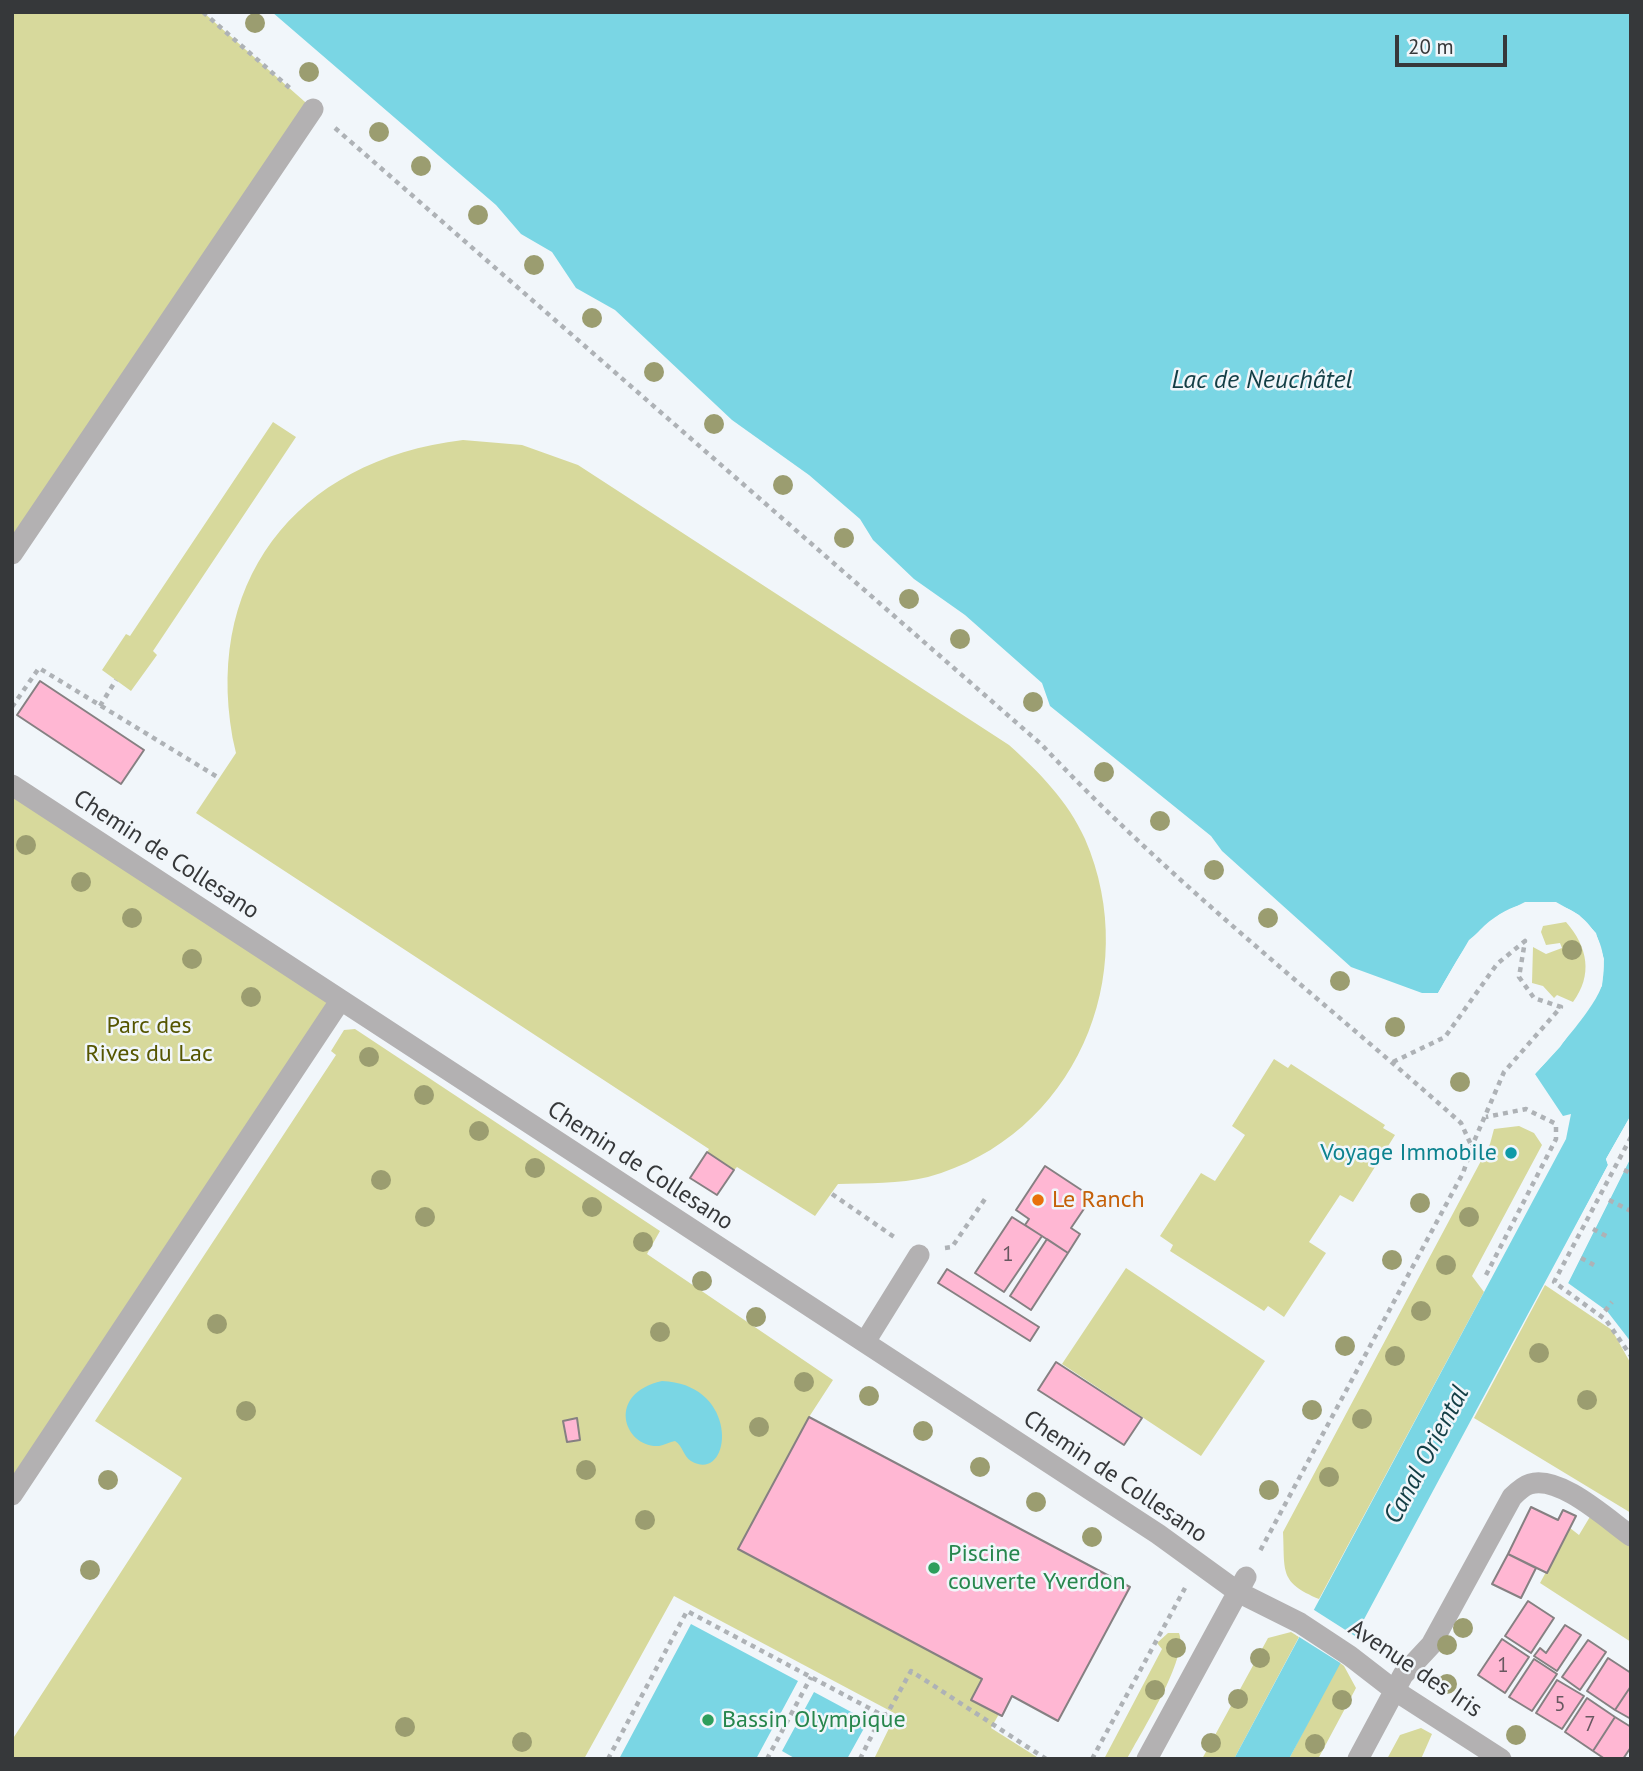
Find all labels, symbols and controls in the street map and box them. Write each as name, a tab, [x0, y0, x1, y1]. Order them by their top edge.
scale bar	[1398, 21, 1510, 65]
text: 20 m	[1408, 33, 1454, 60]
water label: Lac de Neuchâtel	[1171, 365, 1353, 397]
street label: Chemin de Collesano	[68, 784, 264, 926]
park label: Parc des Rives du Lac	[85, 1012, 213, 1068]
street label: Chemin de Collesano	[542, 1095, 738, 1237]
place label: Voyage Immobile	[1320, 1139, 1497, 1167]
marker: Voyage Immobile	[1503, 1145, 1519, 1161]
place label: Le Ranch	[1052, 1186, 1145, 1214]
marker: Le Ranch	[1030, 1192, 1046, 1208]
house number: 1	[1002, 1242, 1014, 1268]
water label: Canal Oriental	[1378, 1381, 1476, 1529]
street label: Chemin de Collesano	[1017, 1405, 1213, 1549]
place label: Piscine couverte Yverdon	[948, 1540, 1126, 1596]
marker: Piscine couverte Yverdon	[926, 1560, 942, 1576]
street label: Avenue des Iris	[1343, 1614, 1487, 1724]
house number: 1	[1497, 1653, 1509, 1679]
house number: 5	[1554, 1692, 1566, 1718]
place label: Bassin Olympique	[722, 1706, 906, 1734]
marker: Bassin Olympique	[700, 1712, 716, 1728]
house number: 7	[1584, 1712, 1596, 1738]

